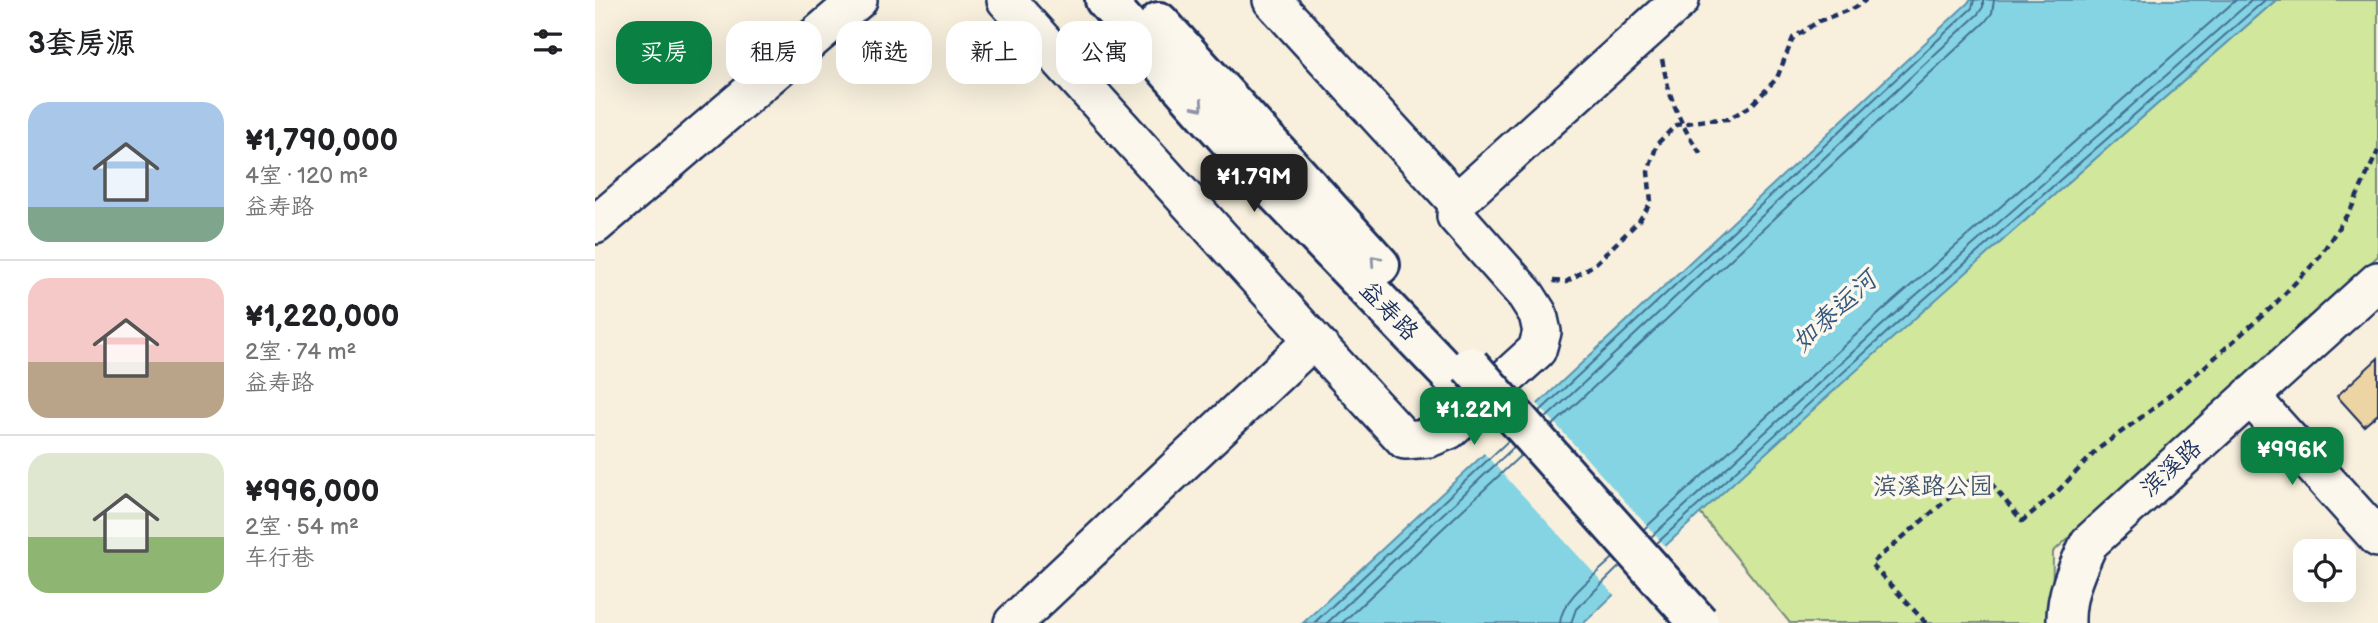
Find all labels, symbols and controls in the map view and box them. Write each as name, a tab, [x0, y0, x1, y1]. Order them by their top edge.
chip: 买房	[616, 21, 712, 84]
chip: 租房	[726, 21, 822, 84]
chip: 筛选	[836, 21, 932, 84]
chip: 新上	[946, 21, 1042, 84]
chip: 公寓	[1056, 21, 1152, 84]
icon: filters	[529, 23, 567, 61]
text: 3套房源	[28, 26, 136, 62]
one-way arrow	[1191, 98, 1203, 111]
text: ¥1,790,000	[245, 123, 398, 159]
icon: home	[84, 130, 168, 214]
pin: ¥1.79M	[1197, 154, 1311, 214]
text: 4室 · 120 m²	[245, 162, 368, 190]
text: ¥1.79M	[1217, 163, 1291, 191]
text: 益寿路	[245, 193, 314, 221]
one-way arrow	[1371, 255, 1383, 268]
water label: 如泰运河	[1786, 262, 1887, 359]
street label: 益寿路	[1354, 275, 1424, 347]
text: ¥1,220,000	[245, 299, 400, 335]
icon: home	[84, 306, 168, 390]
text: 2室 · 74 m²	[245, 338, 356, 366]
text: 益寿路	[245, 369, 314, 397]
pin: ¥1.22M	[1417, 388, 1531, 447]
text: ¥1.22M	[1436, 396, 1512, 424]
pin: ¥996K	[2243, 428, 2341, 487]
street label: 滨溪路	[2135, 433, 2207, 503]
text: ¥996K	[2257, 436, 2327, 464]
park label: 滨溪路公园	[1873, 472, 1993, 501]
text: ¥996,000	[245, 474, 380, 510]
icon: home	[84, 481, 168, 565]
text: 2室 · 54 m²	[245, 513, 359, 541]
map controls	[2293, 539, 2356, 602]
button: locate	[2293, 539, 2356, 602]
text: 车行巷	[245, 544, 314, 572]

